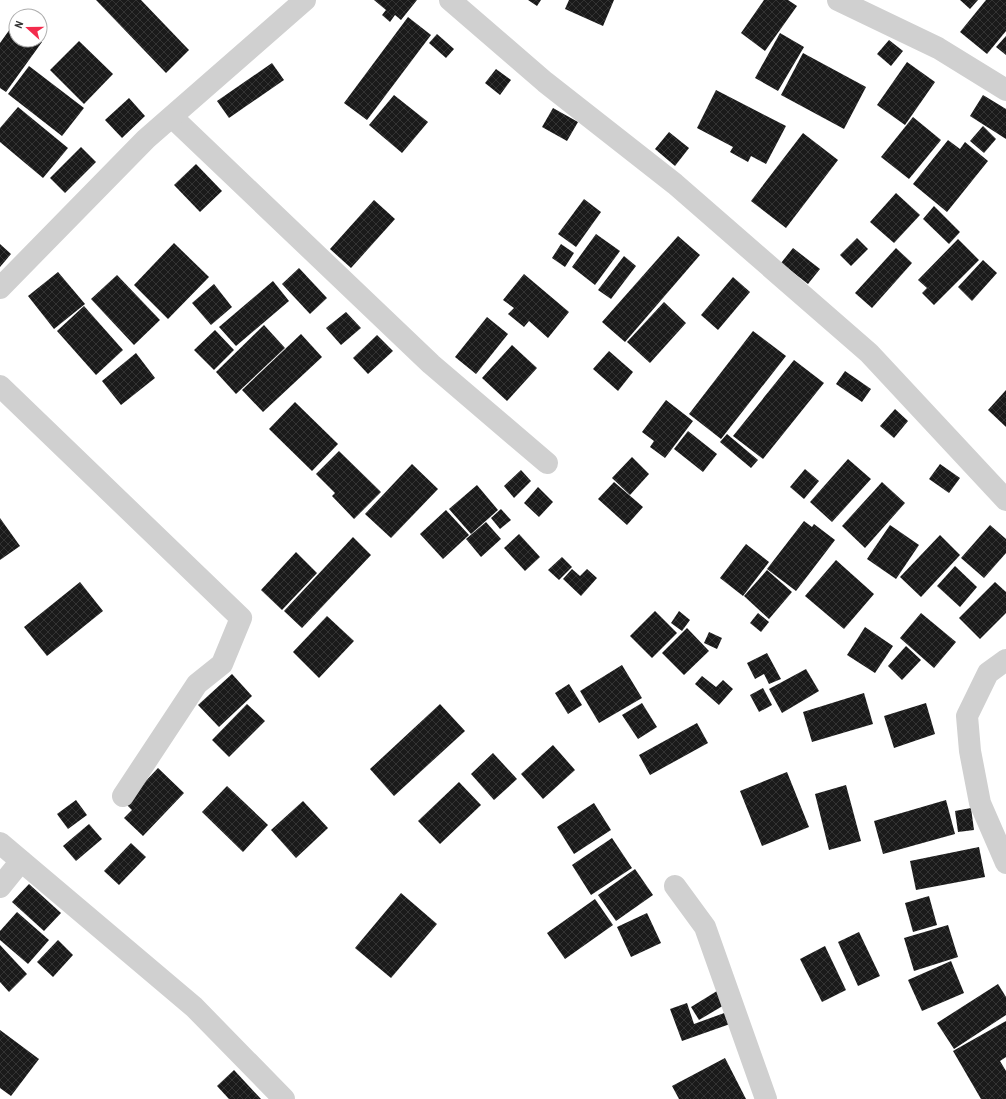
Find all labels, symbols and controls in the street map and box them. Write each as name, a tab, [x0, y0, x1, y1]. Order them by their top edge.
north arrow	[8, 8, 48, 48]
text: N	[11, 19, 26, 30]

